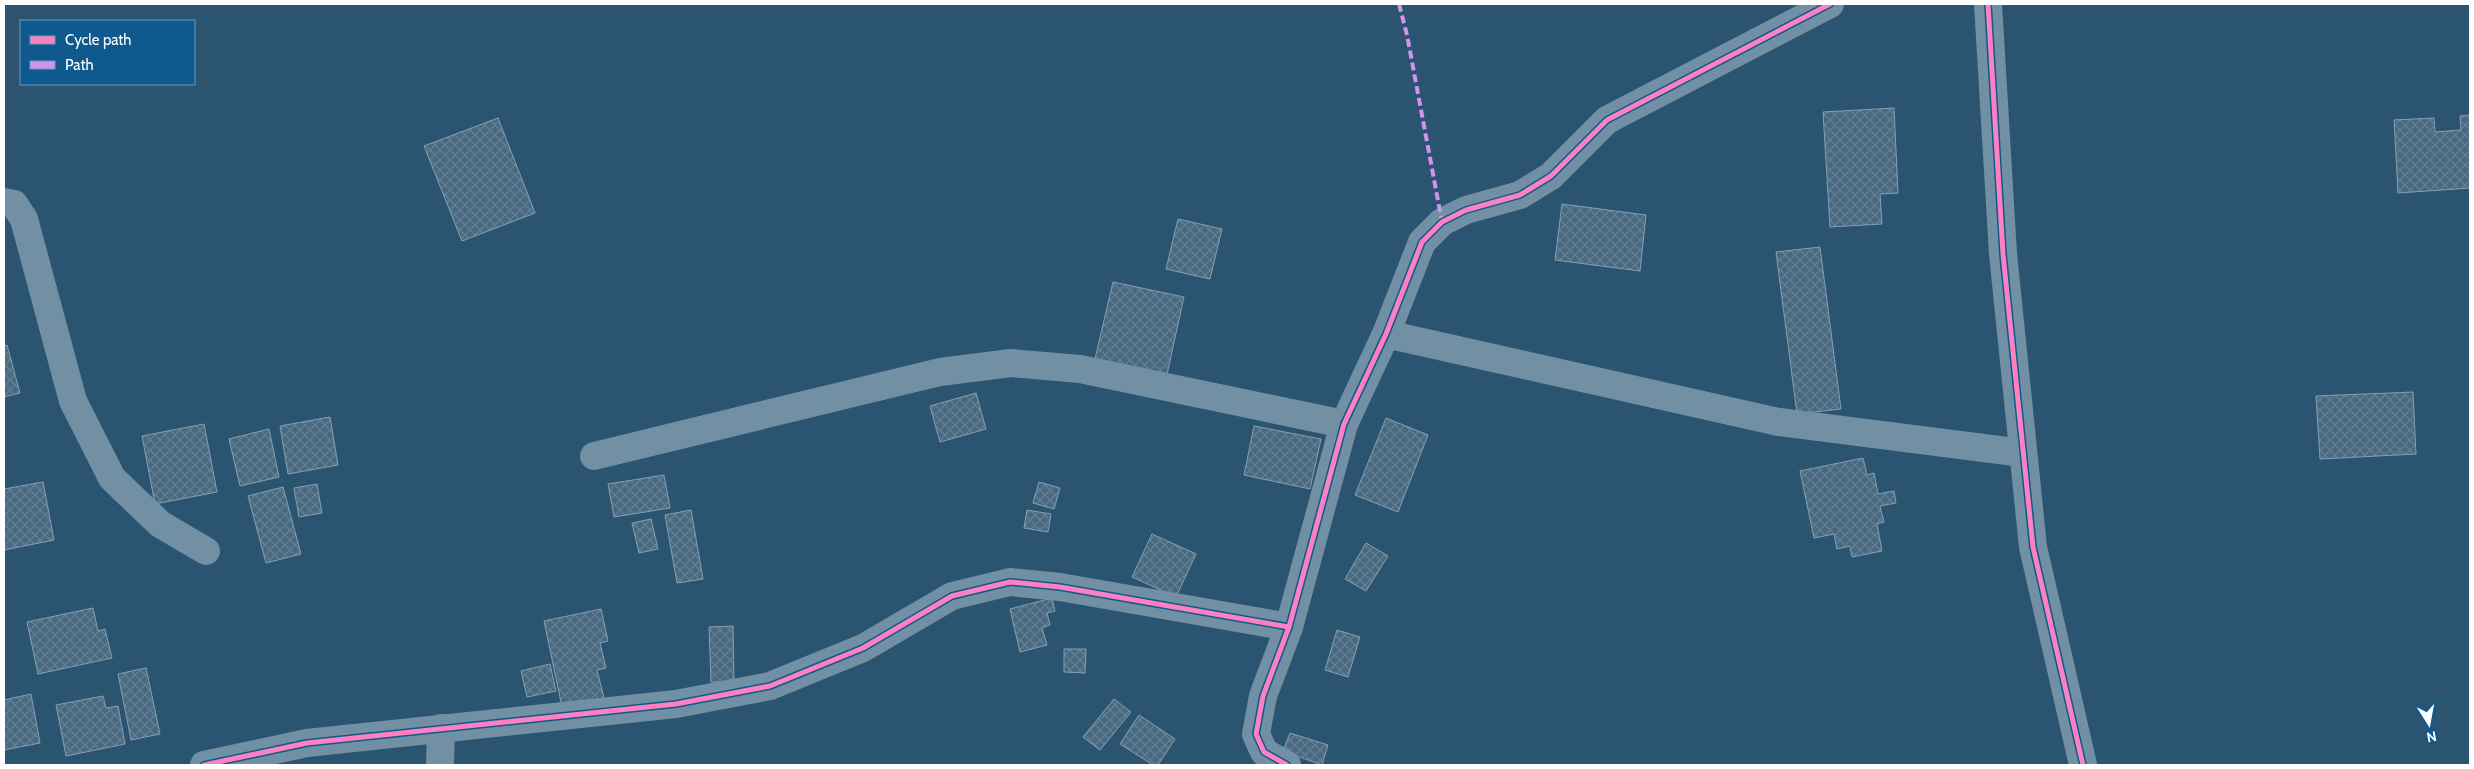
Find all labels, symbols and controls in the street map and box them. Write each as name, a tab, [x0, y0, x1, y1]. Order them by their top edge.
legend	[20, 20, 195, 85]
text: Cycle path	[65, 31, 131, 49]
text: Path	[65, 56, 94, 74]
north arrow	[2404, 699, 2454, 749]
text: N	[2425, 727, 2438, 747]

